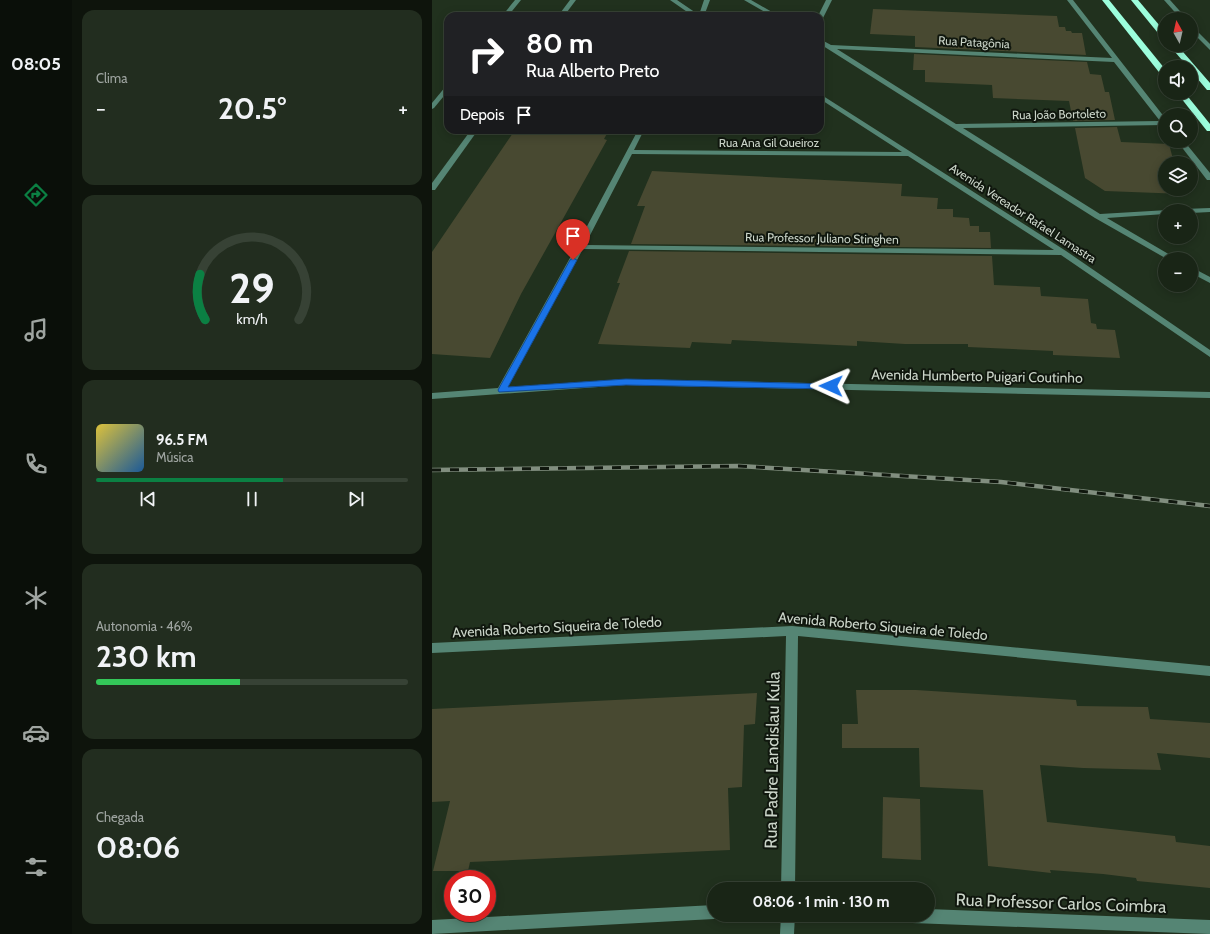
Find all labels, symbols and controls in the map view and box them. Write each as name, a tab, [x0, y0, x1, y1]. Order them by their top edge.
north arrow	[1158, 12, 1198, 52]
map controls	[1158, 12, 1198, 292]
text: 80 m	[526, 26, 593, 60]
icon: right	[460, 28, 512, 80]
street label: Rua Patagônia	[938, 33, 1010, 51]
text: 08:05	[11, 53, 61, 75]
text: Rua Alberto Preto	[526, 60, 660, 82]
button: sound	[1158, 60, 1198, 100]
text: Clima	[96, 70, 127, 86]
text: 20.5°	[218, 90, 286, 127]
text: −	[96, 95, 106, 122]
text: +	[398, 95, 408, 122]
icon: arrive	[513, 104, 535, 126]
text: Depois	[460, 106, 505, 124]
street label: Rua João Bortoleto	[1012, 106, 1107, 122]
button: search	[1158, 108, 1198, 148]
street label: Rua Ana Gil Queiroz	[719, 135, 820, 150]
button: layers	[1158, 156, 1198, 196]
street label: Avenida Vereador Rafael Lamastra	[947, 160, 1099, 266]
icon: directions	[22, 181, 50, 209]
button: +	[1158, 204, 1198, 244]
pin	[556, 219, 590, 260]
icon: arrive	[562, 225, 584, 247]
street label: Rua Professor Juliano Stinghen	[745, 229, 899, 247]
button: −	[1158, 252, 1198, 292]
text: 29	[229, 263, 275, 313]
text: km/h	[236, 310, 268, 328]
icon: music	[22, 316, 50, 344]
position arrow	[810, 365, 852, 407]
street label: Avenida Humberto Puigari Coutinho	[871, 365, 1083, 387]
text: 96.5 FM	[156, 431, 208, 449]
text: Música	[156, 449, 194, 465]
icon: phone	[22, 450, 50, 478]
icon: previous	[137, 488, 159, 510]
icon: pause	[241, 488, 263, 510]
icon: next	[345, 488, 367, 510]
icon: climate	[22, 584, 50, 612]
street label: Avenida Roberto Siqueira de Toledo	[778, 608, 989, 644]
street label: Avenida Roberto Siqueira de Toledo	[452, 613, 663, 641]
text: Autonomia · 46%	[96, 618, 193, 634]
text: 230 km	[96, 638, 197, 675]
street label: Rua Padre Landislau Kula	[760, 670, 784, 849]
icon: car	[22, 719, 50, 747]
text: Chegada	[96, 809, 144, 825]
text: 08:06	[96, 829, 180, 866]
icon: filters	[22, 853, 50, 881]
speed limit sign: 30	[444, 870, 496, 922]
street label: Rua Professor Carlos Coimbra	[955, 889, 1168, 917]
text: 08:06 · 1 min · 130 m	[753, 893, 889, 911]

